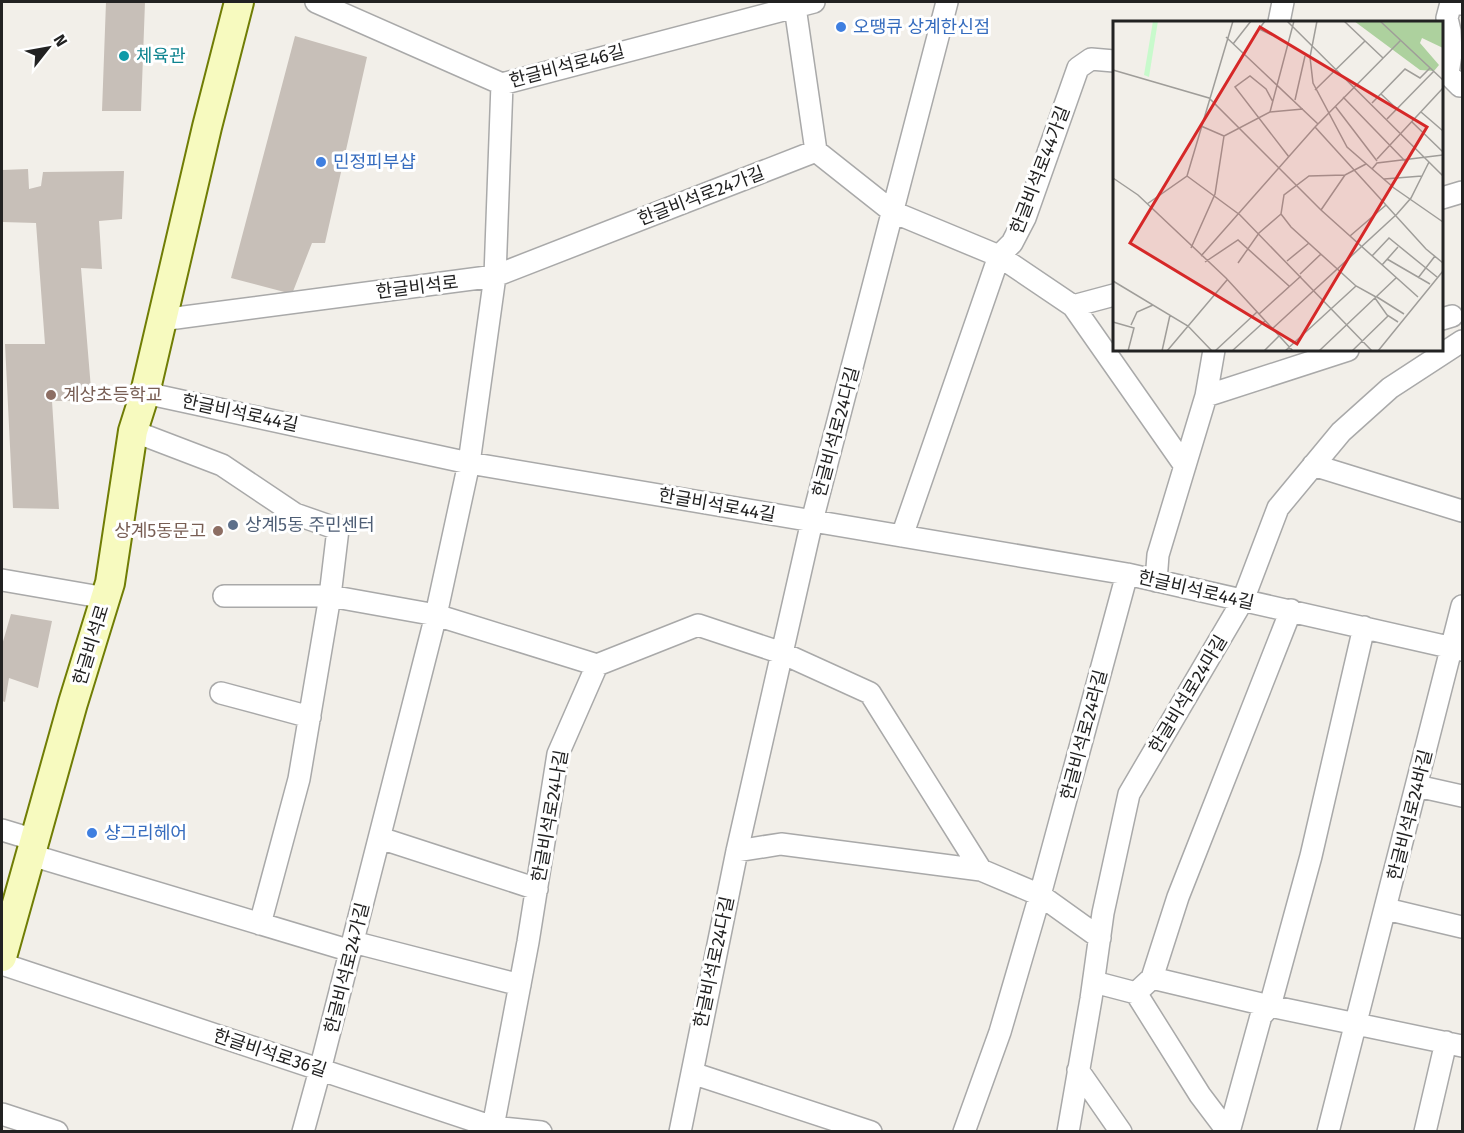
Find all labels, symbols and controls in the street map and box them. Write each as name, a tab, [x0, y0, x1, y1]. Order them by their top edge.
place label: 오땡큐 상계한신점	[853, 16, 990, 38]
north arrow	[18, 18, 78, 78]
marker: 오땡큐 상계한신점	[834, 20, 848, 34]
inset map	[1113, 21, 1443, 351]
text: N	[50, 31, 71, 50]
street label: 한글비석로46길	[507, 40, 627, 92]
place label: 체육관	[136, 45, 186, 67]
marker: 체육관	[117, 49, 131, 63]
street label: 한글비석로44가길	[1006, 103, 1074, 237]
place label: 민정피부샵	[333, 151, 416, 173]
marker: 민정피부샵	[314, 155, 328, 169]
street label: 한글비석로24가길	[635, 162, 767, 230]
street label: 한글비석로	[375, 271, 459, 303]
street label: 한글비석로24다길	[808, 364, 864, 500]
place label: 계상초등학교	[63, 384, 162, 406]
marker: 계상초등학교	[44, 388, 58, 402]
street label: 한글비석로44길	[180, 390, 300, 436]
street label: 한글비석로44길	[657, 484, 777, 526]
place label: 상계5동 주민센터	[245, 514, 375, 536]
marker: 상계5동 주민센터	[226, 518, 240, 532]
place label: 상계5동문고	[114, 520, 206, 542]
marker: 상계5동문고	[211, 524, 225, 538]
street label: 한글비석로44길	[1136, 566, 1256, 614]
street label: 한글비석로	[68, 602, 114, 688]
street label: 한글비석로24마길	[1144, 631, 1232, 757]
street label: 한글비석로24라길	[1056, 667, 1112, 803]
street label: 한글비석로24바길	[1383, 747, 1437, 883]
street label: 한글비석로24나길	[528, 748, 572, 884]
place label: 샹그리헤어	[104, 822, 187, 844]
marker: 샹그리헤어	[85, 826, 99, 840]
street label: 한글비석로24다길	[689, 894, 739, 1030]
street label: 한글비석로24가길	[320, 900, 374, 1036]
street label: 한글비석로36길	[211, 1024, 329, 1082]

